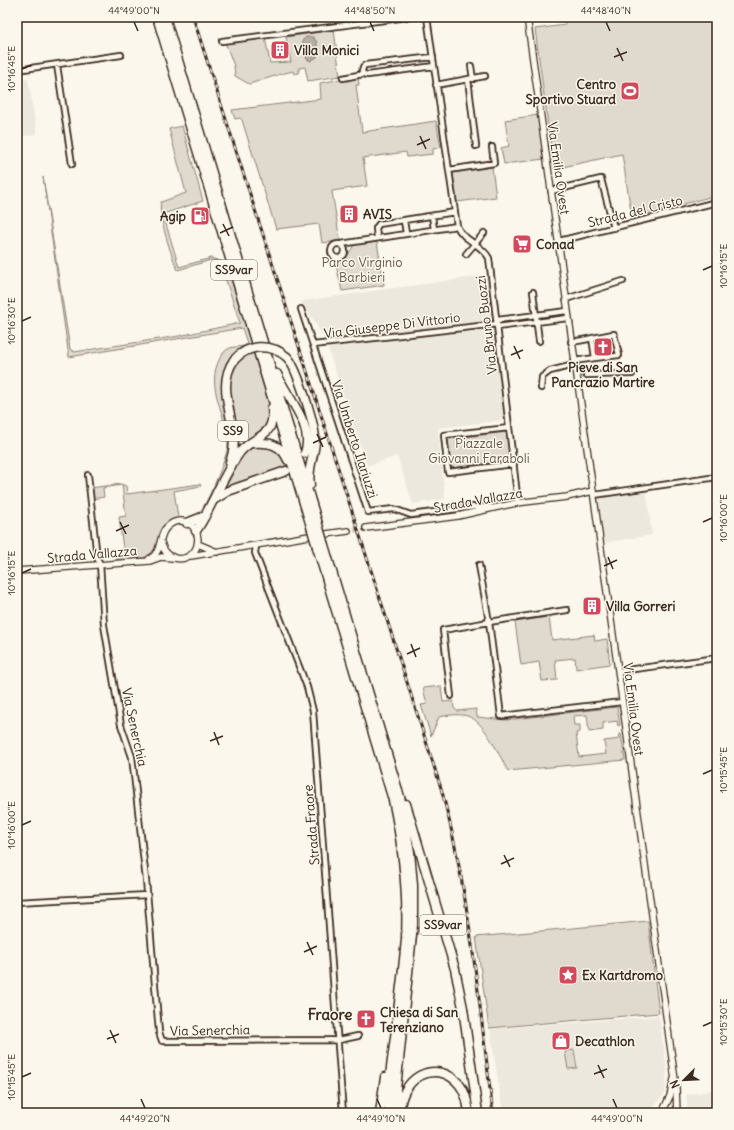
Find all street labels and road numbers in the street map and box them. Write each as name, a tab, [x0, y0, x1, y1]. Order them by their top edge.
street label: Via Emilia Ovest	[544, 121, 574, 216]
street label: Strada del Cristo	[586, 192, 684, 231]
road number: SS9var	[211, 260, 257, 280]
street label: Via Bruno Buozzi	[472, 274, 501, 375]
street label: Via Giuseppe Di Vittorio	[323, 309, 461, 342]
street label: Via Umberto Ilariuzzi	[327, 378, 382, 500]
road number: SS9	[218, 421, 248, 441]
street label: Strada Vallazza	[432, 484, 524, 517]
street label: Strada Vallazza	[46, 542, 138, 567]
street label: Via Emilia Ovest	[619, 662, 648, 757]
street label: Via Senerchia	[118, 686, 151, 768]
street label: Strada Fraore	[300, 784, 323, 866]
road number: SS9var	[420, 915, 466, 935]
street label: Via Senerchia	[170, 1021, 250, 1040]

